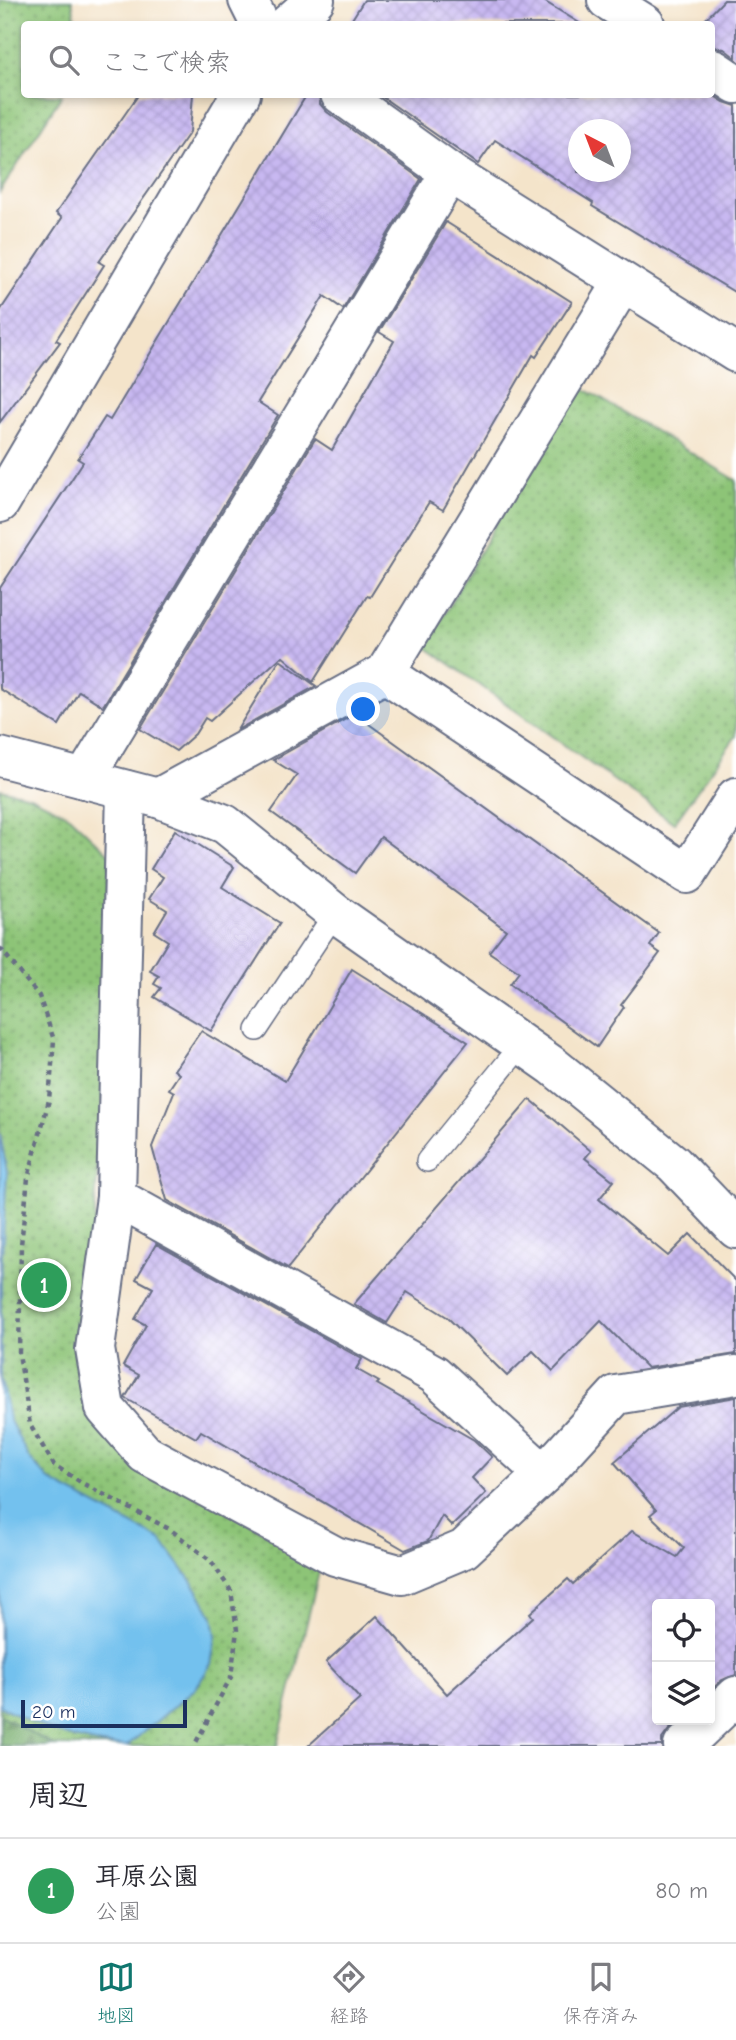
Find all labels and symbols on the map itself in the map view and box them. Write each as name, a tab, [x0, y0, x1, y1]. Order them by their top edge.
north arrow	[568, 119, 631, 182]
your location	[346, 692, 380, 726]
pin: 1	[21, 1259, 67, 1311]
scale bar	[21, 1697, 187, 1729]

